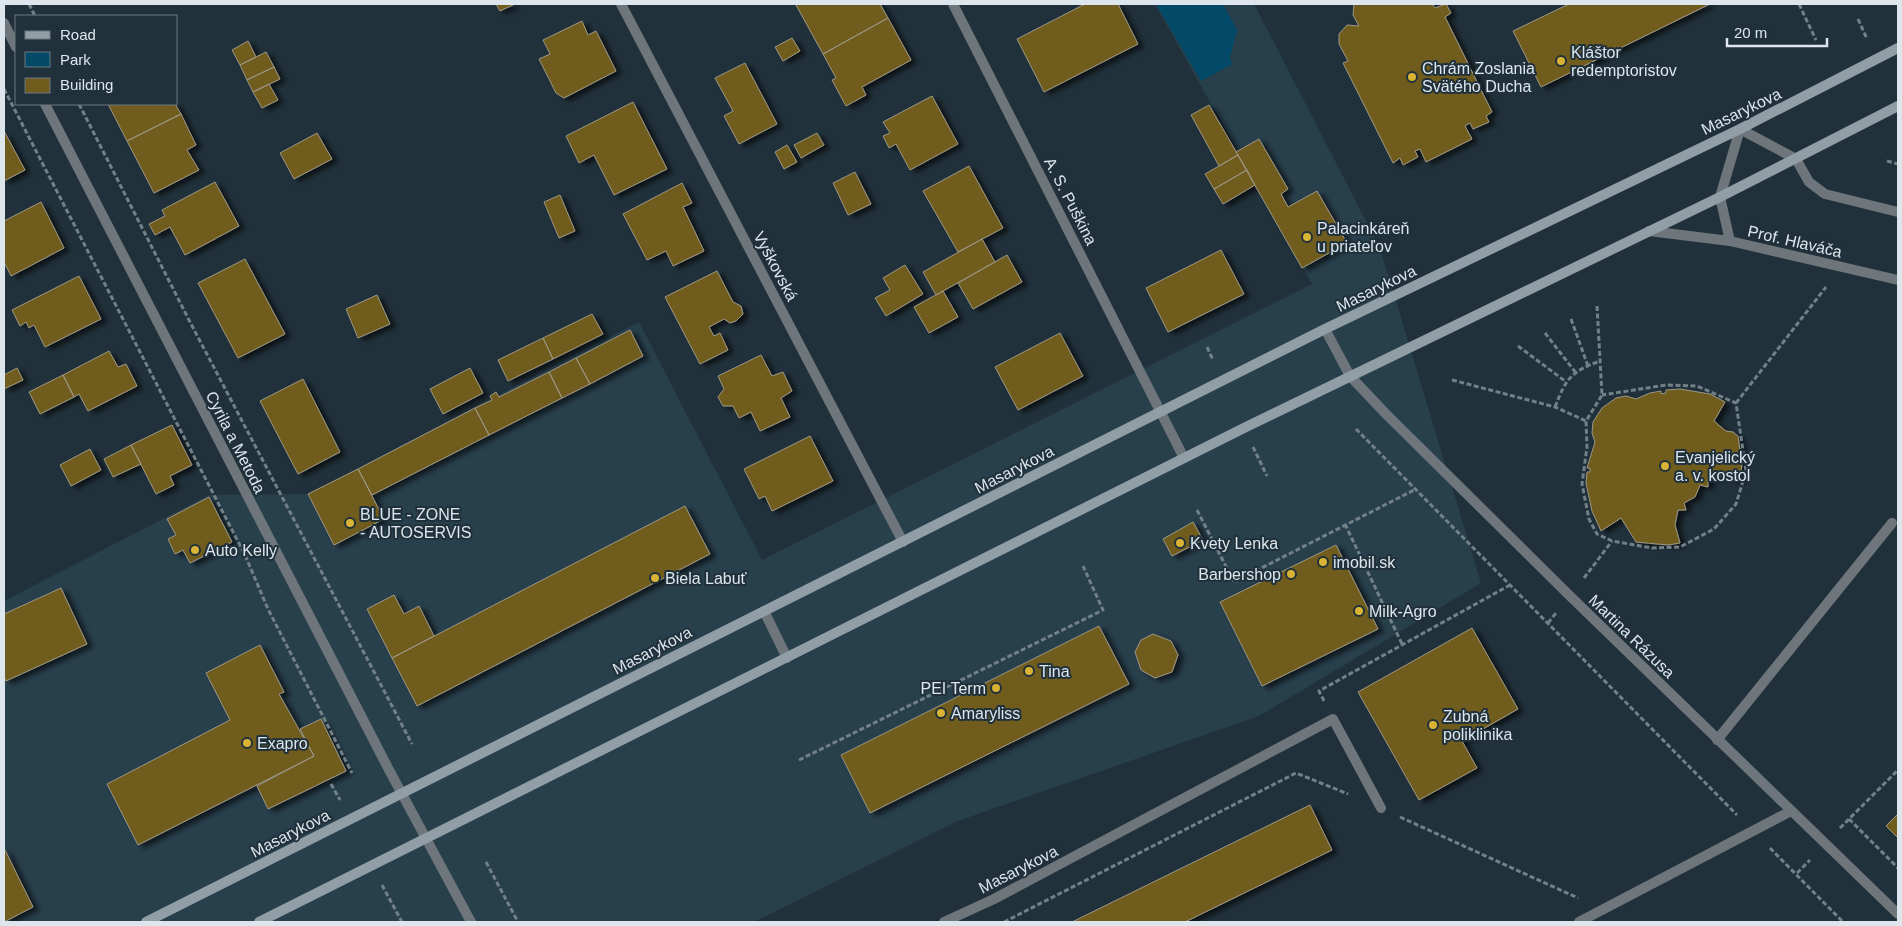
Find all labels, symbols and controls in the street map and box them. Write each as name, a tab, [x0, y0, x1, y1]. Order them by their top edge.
legend	[15, 15, 178, 105]
scale bar	[1727, 15, 1827, 47]
text: 20 m	[1734, 24, 1767, 41]
text: Road	[60, 26, 96, 43]
place label: Kláštor redemptoristov	[1571, 44, 1677, 79]
text: Park	[60, 51, 91, 68]
marker: Kláštor redemptoristov	[1555, 55, 1567, 67]
place label: Chrám Zoslania Svätého Ducha	[1422, 60, 1535, 95]
marker: Chrám Zoslania Svätého Ducha	[1406, 71, 1418, 83]
text: Building	[60, 76, 113, 93]
street label: Masarykova	[1699, 85, 1784, 138]
street label: A. S. Puškina	[1041, 155, 1100, 248]
place label: Palacinkáreň u priateľov	[1317, 220, 1410, 255]
street label: Prof. Hlaváča	[1746, 222, 1844, 261]
street label: Vyškovská	[750, 229, 801, 304]
marker: Palacinkáreň u priateľov	[1301, 231, 1313, 243]
street label: Masarykova	[1334, 262, 1419, 315]
street label: Cyrila a Metoda	[203, 388, 269, 496]
street label: Masarykova	[972, 442, 1057, 497]
place label: Evanjelický a. v. kostol	[1675, 449, 1755, 484]
marker: Evanjelický a. v. kostol	[1659, 460, 1671, 472]
place label: BLUE - ZONE - AUTOSERVIS	[360, 506, 471, 541]
marker: BLUE - ZONE - AUTOSERVIS	[344, 517, 356, 529]
place label: Kvety Lenka	[1190, 535, 1278, 552]
marker: Kvety Lenka	[1174, 537, 1186, 549]
place label: Auto Kelly	[205, 542, 277, 559]
marker: Auto Kelly	[189, 544, 201, 556]
place label: imobil.sk	[1333, 554, 1396, 571]
marker: imobil.sk	[1317, 556, 1329, 568]
place label: Barbershop	[1198, 566, 1281, 583]
marker: Barbershop	[1285, 568, 1297, 580]
place label: Biela Labuť	[665, 570, 748, 587]
marker: Biela Labuť	[649, 572, 661, 584]
street label: Martina Rázusa	[1585, 591, 1678, 681]
place label: Milk-Agro	[1369, 603, 1437, 620]
marker: Milk-Agro	[1353, 605, 1365, 617]
street label: Masarykova	[610, 623, 695, 678]
place label: Tina	[1039, 663, 1070, 680]
marker: Tina	[1023, 665, 1035, 677]
place label: PEI Term	[921, 680, 986, 697]
marker: PEI Term	[990, 682, 1002, 694]
place label: Amaryliss	[951, 705, 1020, 722]
marker: Amaryliss	[935, 707, 947, 719]
place label: Zubná poliklinika	[1443, 708, 1512, 743]
marker: Zubná poliklinika	[1427, 719, 1439, 731]
place label: Exapro	[257, 735, 308, 752]
marker: Exapro	[241, 737, 253, 749]
street label: Masarykova	[248, 806, 333, 861]
street label: Masarykova	[976, 842, 1061, 897]

